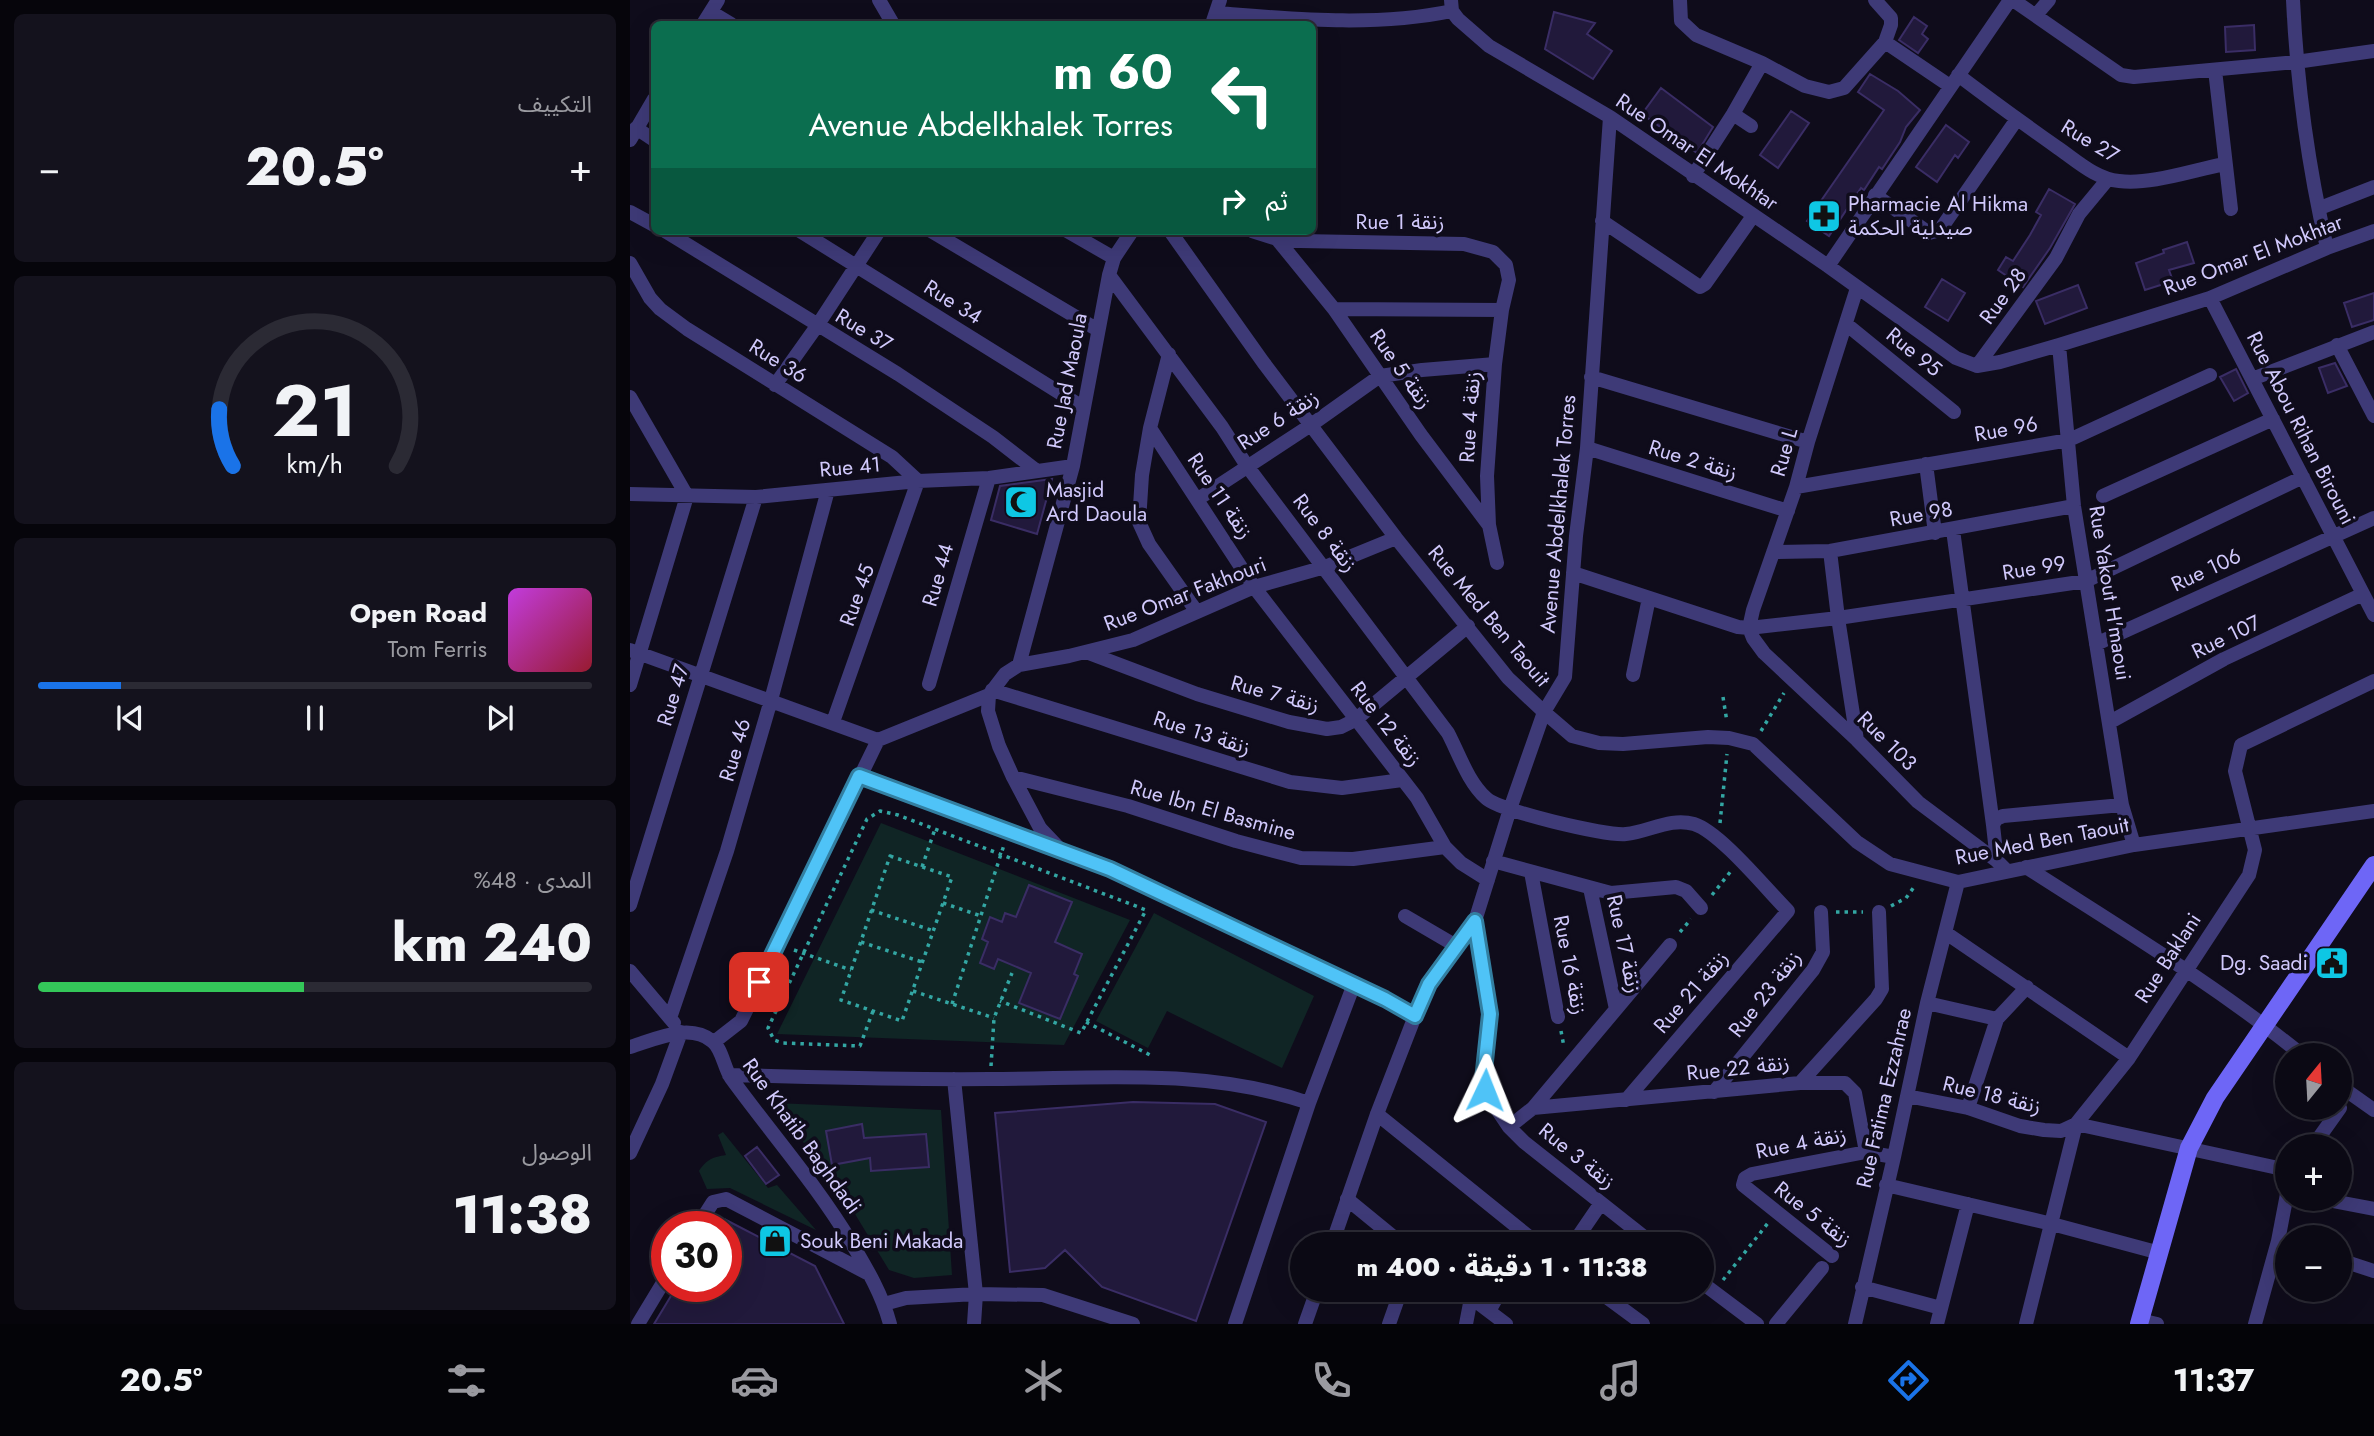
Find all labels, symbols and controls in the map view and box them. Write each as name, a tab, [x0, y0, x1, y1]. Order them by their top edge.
text: 60 m	[1053, 37, 1173, 107]
icon: left	[1197, 49, 1288, 140]
street label: Rue Omar El Mokhtar	[1610, 86, 1785, 218]
text: التكييف	[518, 87, 592, 121]
text: Avenue Abdelkhalek Torres	[808, 102, 1173, 148]
street label: Rue 27	[2055, 112, 2125, 170]
text: 20.5°	[245, 129, 384, 205]
text: −	[38, 140, 60, 195]
text: +	[569, 140, 592, 195]
icon: right	[1214, 182, 1252, 220]
text: ثم	[1266, 182, 1288, 220]
place label: Pharmacie Al Hikma صيدلية الحكمة	[1848, 189, 2028, 243]
pharmacy icon: Pharmacie Al Hikma صيدلية الحكمة	[1805, 197, 1843, 235]
street label: Rue 1 زنقة	[1356, 207, 1444, 237]
street label: Rue Omar El Mokhtar	[2159, 207, 2348, 303]
street label: Rue 28	[1972, 262, 2034, 330]
street label: Rue 34	[918, 272, 988, 332]
street label: Rue 37	[830, 301, 898, 359]
street label: Rue Jad Maoula	[1039, 310, 1095, 452]
street label: Rue 95	[1880, 320, 1948, 384]
street label: Rue 5 زنقة	[1363, 323, 1439, 415]
street label: Rue Abou Rihan Birouni	[2239, 326, 2363, 530]
street label: Rue 36	[743, 331, 813, 391]
text: 21	[273, 358, 357, 463]
street label: Rue 4 زنقة	[1452, 370, 1488, 464]
street label: Rue 6 زنقة	[1231, 382, 1325, 458]
street label: Avenue Abdelkhalek Torres	[1533, 394, 1583, 634]
street label: Rue 96	[1972, 409, 2040, 449]
street label: Rue L	[1763, 424, 1805, 480]
street label: Rue 2 زنقة	[1645, 432, 1741, 488]
text: km/h	[287, 446, 343, 482]
street label: Rue 11 زنقة	[1180, 447, 1260, 545]
street label: Rue 41	[818, 449, 882, 485]
place label: Masjid Ard Daoula	[1046, 475, 1147, 529]
mosque icon: Masjid Ard Daoula	[1002, 483, 1040, 521]
street label: Rue 8 زنقة	[1286, 488, 1364, 578]
street label: Rue 98	[1887, 494, 1955, 534]
street label: Rue Yakout H'maoui	[2081, 503, 2139, 683]
street label: Rue Med Ben Taouit	[1421, 539, 1557, 693]
street label: Rue 44	[915, 540, 961, 610]
street label: Rue 106	[2166, 541, 2246, 599]
street label: Rue 99	[2000, 548, 2068, 588]
street label: Rue Omar Fakhouri	[1099, 549, 1271, 639]
street label: Rue 45	[832, 560, 882, 630]
text: Open Road	[350, 594, 487, 632]
street label: Rue 107	[2187, 608, 2265, 666]
text: Tom Ferris	[388, 632, 487, 666]
street label: Rue 47	[649, 660, 697, 730]
street label: Rue 7 زنقة	[1227, 668, 1323, 720]
street label: Rue 12 زنقة	[1343, 675, 1429, 773]
icon: previous	[111, 699, 149, 737]
icon: pause	[296, 699, 334, 737]
icon: next	[481, 699, 519, 737]
street label: Rue 13 زنقة	[1150, 703, 1254, 763]
street label: Rue 103	[1850, 704, 1924, 778]
street label: Rue 46	[712, 715, 758, 785]
street label: Rue Ibn El Basmine	[1127, 772, 1299, 848]
street label: Rue Med Ben Taouit	[1952, 809, 2132, 873]
text: المدى · 48%	[474, 863, 592, 897]
street label: Rue 17 زنقة	[1599, 892, 1649, 996]
text: 240 km	[392, 905, 592, 981]
street label: Rue Baklani	[2128, 907, 2208, 1009]
street label: Rue 16 زنقة	[1546, 913, 1594, 1017]
street label: Rue 21 زنقة	[1647, 944, 1735, 1040]
street label: Rue 23 زنقة	[1721, 944, 1809, 1044]
public building icon: Dg. Saadi	[2313, 944, 2351, 982]
place label: Dg. Saadi	[2220, 948, 2308, 978]
pin	[729, 952, 789, 1012]
icon: arrive	[740, 963, 778, 1001]
street label: Rue Fatima Ezzahrae	[1849, 1005, 1919, 1191]
north arrow	[2275, 1043, 2352, 1120]
map controls	[2275, 1043, 2352, 1302]
street label: Rue 22 زنقة	[1685, 1048, 1791, 1088]
street label: Rue Khatib Baghdadi	[735, 1052, 869, 1220]
position arrow	[1448, 1053, 1522, 1127]
street label: Rue 18 زنقة	[1940, 1068, 2044, 1122]
street label: Rue 3 زنقة	[1532, 1116, 1622, 1196]
street label: Rue 4 زنقة	[1753, 1120, 1849, 1166]
button: +	[2275, 1134, 2352, 1211]
text: الوصول	[522, 1135, 592, 1169]
street label: Rue 5 زنقة	[1768, 1174, 1858, 1254]
text: 11:38	[453, 1177, 592, 1253]
speed limit sign: 30	[651, 1211, 742, 1302]
shop icon: Souk Beni Makada	[756, 1222, 794, 1260]
button: −	[2275, 1225, 2352, 1302]
place label: Souk Beni Makada	[800, 1226, 963, 1256]
text: 11:38 · 1 دقيقة · 400 m	[1356, 1248, 1648, 1286]
icon: filters	[442, 1356, 491, 1405]
icon: car	[730, 1356, 779, 1405]
icon: climate	[1019, 1356, 1068, 1405]
icon: phone	[1307, 1356, 1356, 1405]
icon: music	[1596, 1356, 1645, 1405]
icon: directions	[1884, 1356, 1933, 1405]
text: 20.5°	[120, 1357, 202, 1403]
text: 11:37	[2173, 1357, 2254, 1403]

